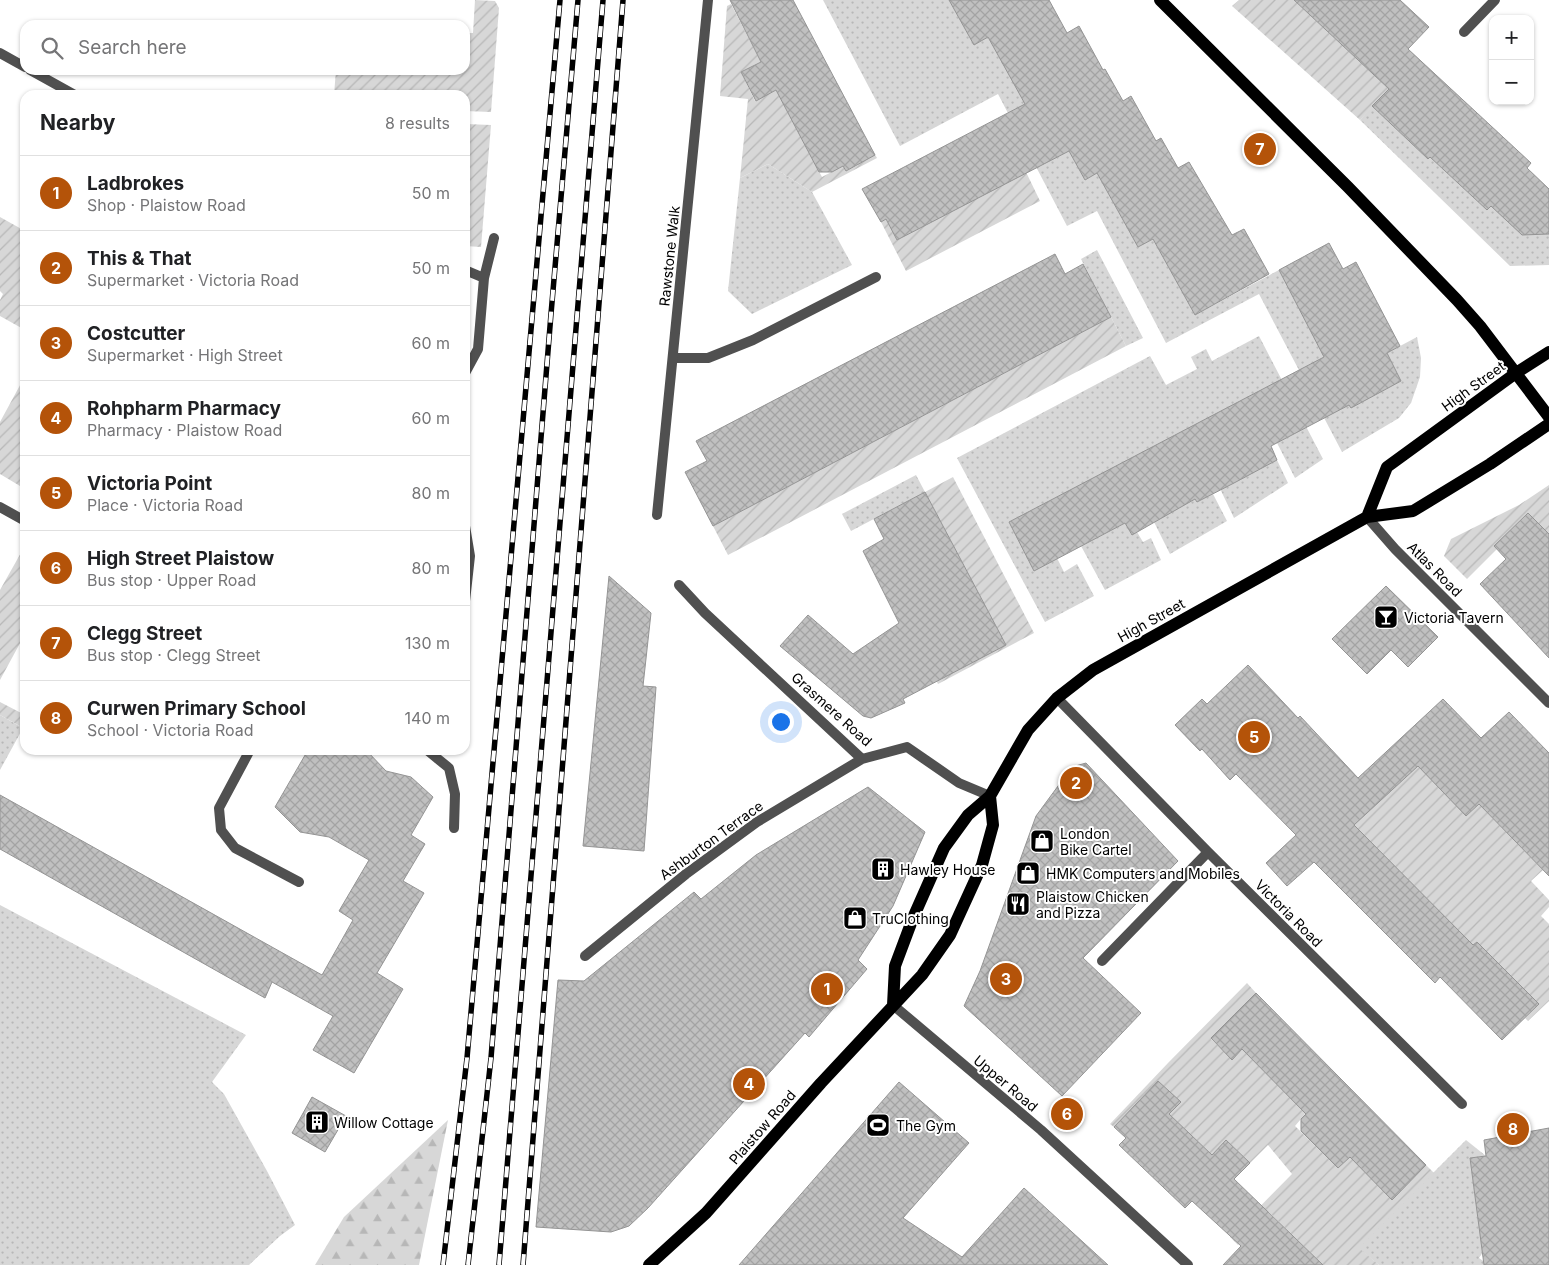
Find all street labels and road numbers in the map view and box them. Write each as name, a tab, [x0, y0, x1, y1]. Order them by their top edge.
street label: Rawstone Walk	[655, 205, 683, 307]
street label: High Street	[1438, 357, 1508, 415]
street label: Atlas Road	[1404, 538, 1466, 600]
street label: High Street	[1114, 594, 1188, 645]
street label: Grasmere Road	[788, 668, 876, 750]
street label: Ashburton Terrace	[656, 797, 766, 883]
street label: Victoria Road	[1252, 876, 1326, 950]
street label: Upper Road	[970, 1051, 1042, 1115]
street label: Plaistow Road	[725, 1086, 799, 1168]

